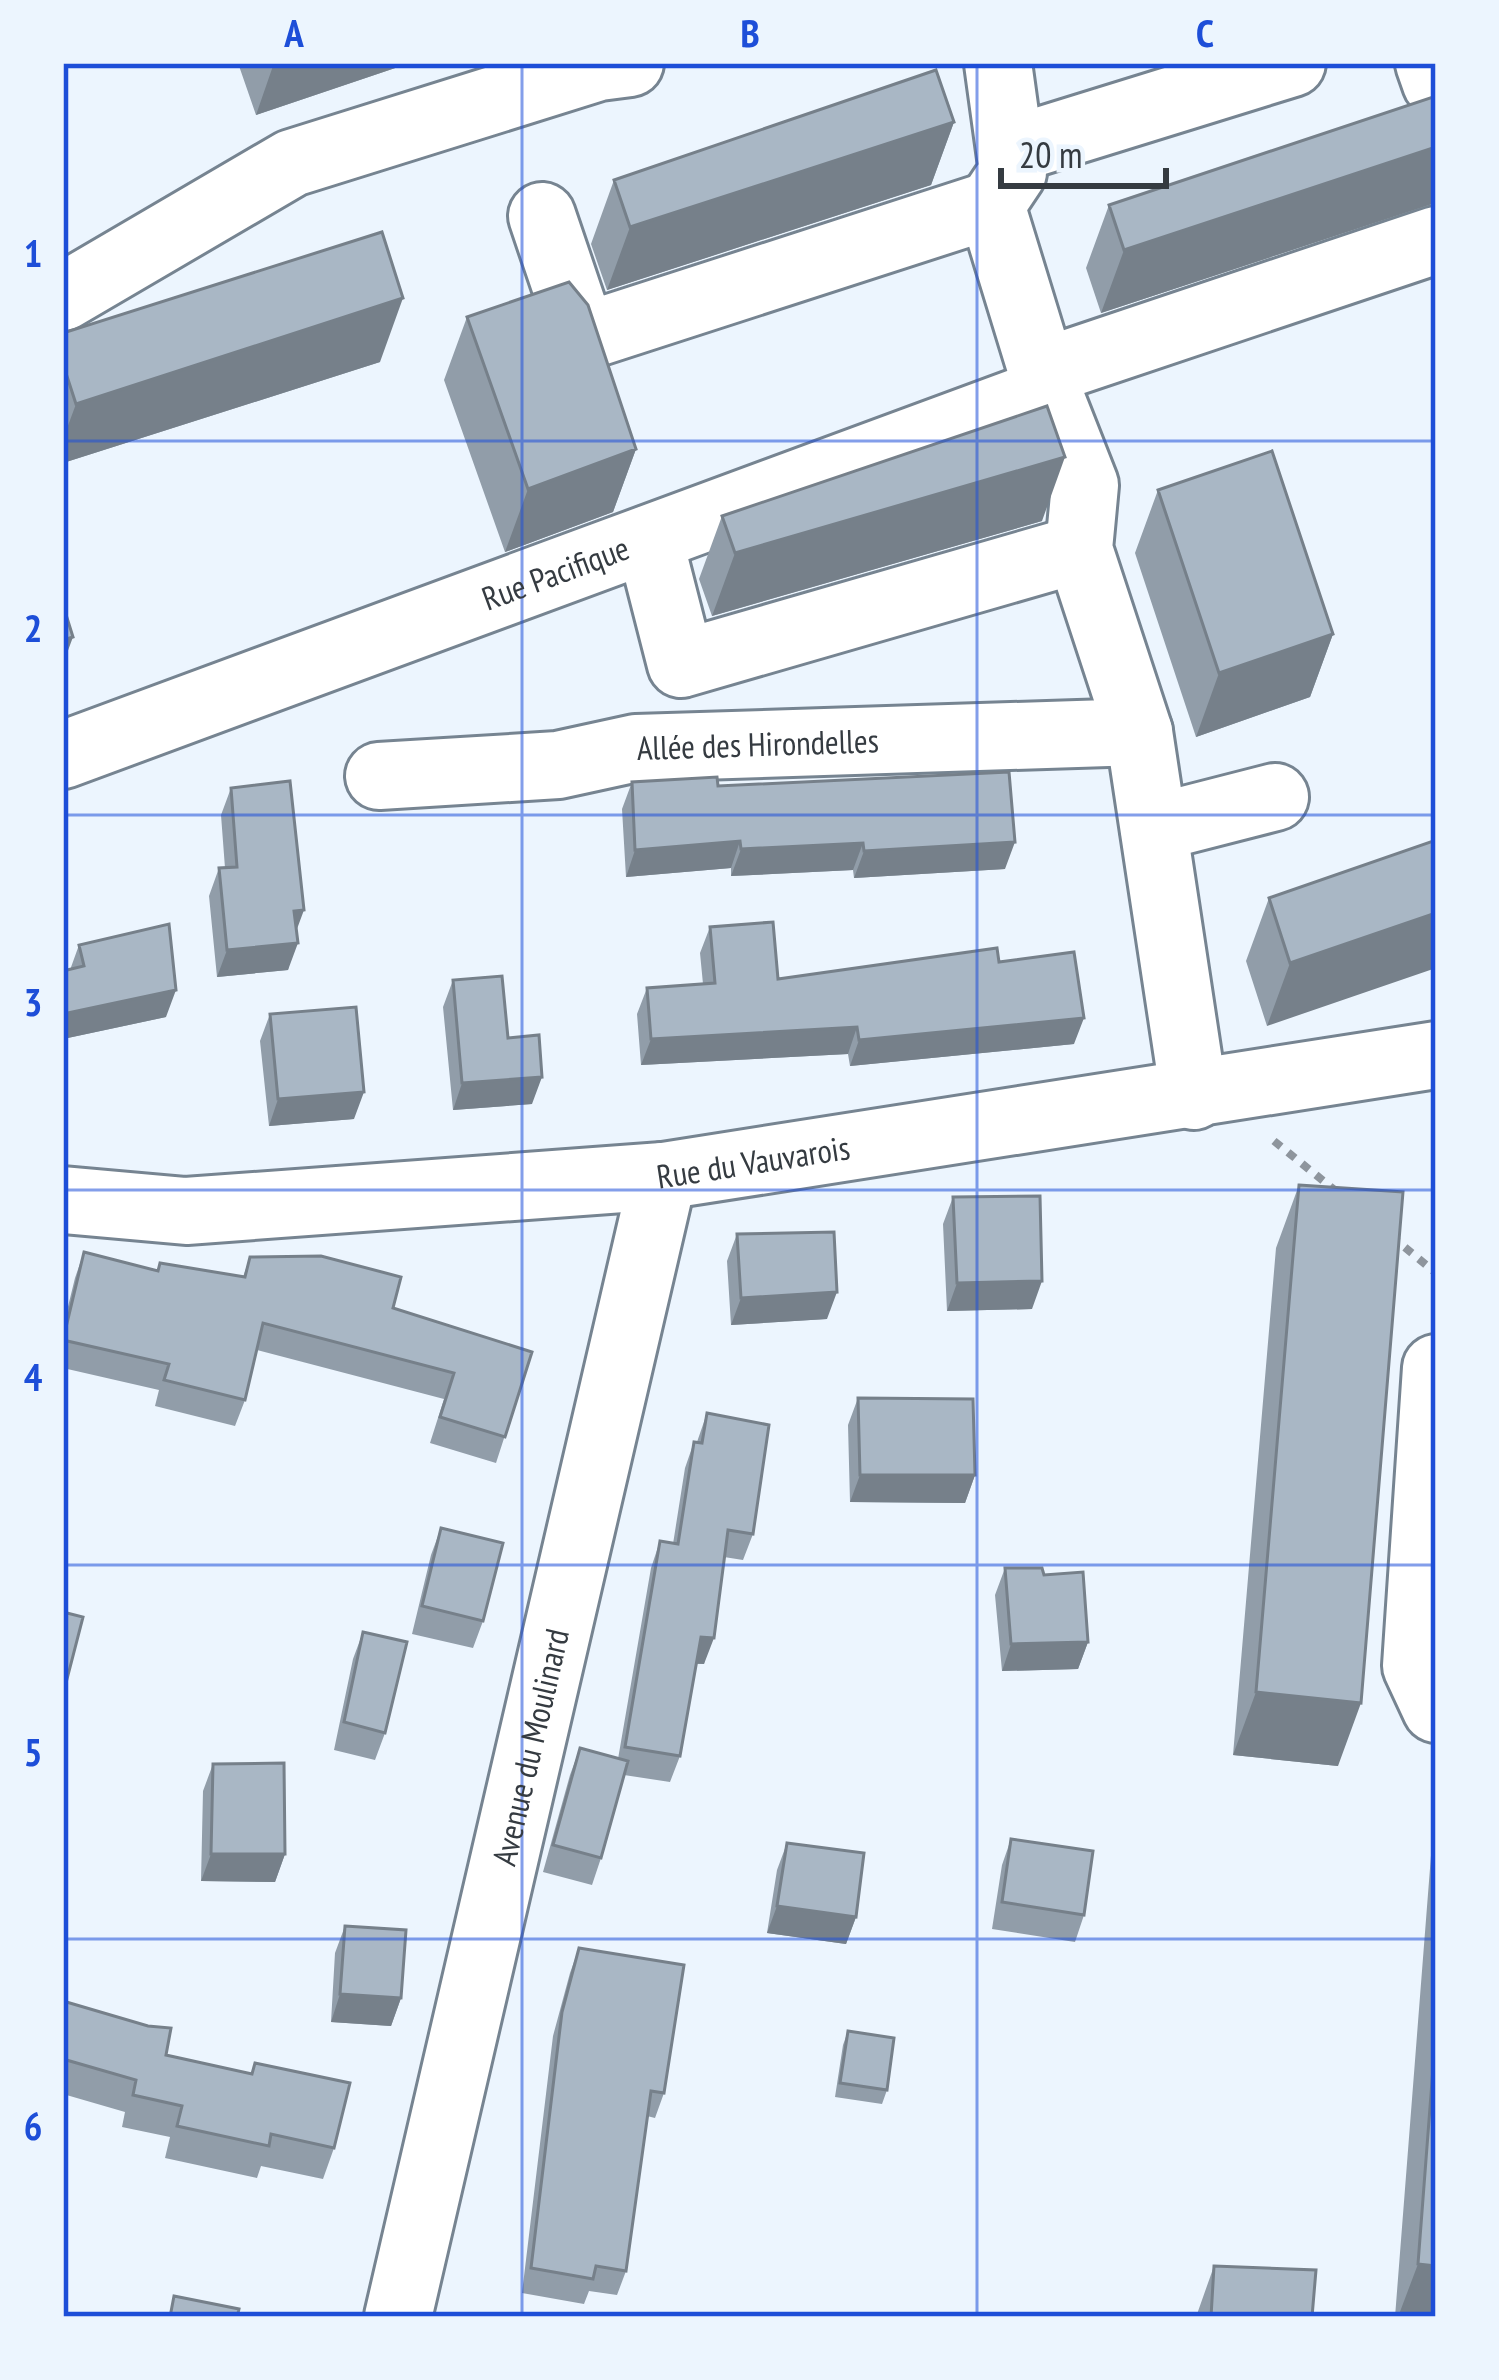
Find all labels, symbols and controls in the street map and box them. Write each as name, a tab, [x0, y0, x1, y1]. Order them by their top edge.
text: A	[283, 7, 304, 58]
text: B	[740, 7, 760, 58]
text: C	[1196, 7, 1214, 58]
scale bar	[1001, 114, 1166, 188]
text: 20 m	[1019, 131, 1082, 178]
text: 1	[24, 227, 42, 278]
street label: Rue Pacifique	[476, 526, 635, 619]
text: 2	[24, 602, 42, 653]
street label: Allée des Hirondelles	[636, 718, 879, 769]
text: 3	[24, 976, 42, 1027]
street label: Rue du Vauvarois	[654, 1125, 853, 1198]
text: 4	[24, 1351, 43, 1402]
street label: Avenue du Moulinard	[482, 1624, 578, 1870]
text: 5	[24, 1726, 42, 1777]
text: 6	[24, 2100, 42, 2151]

